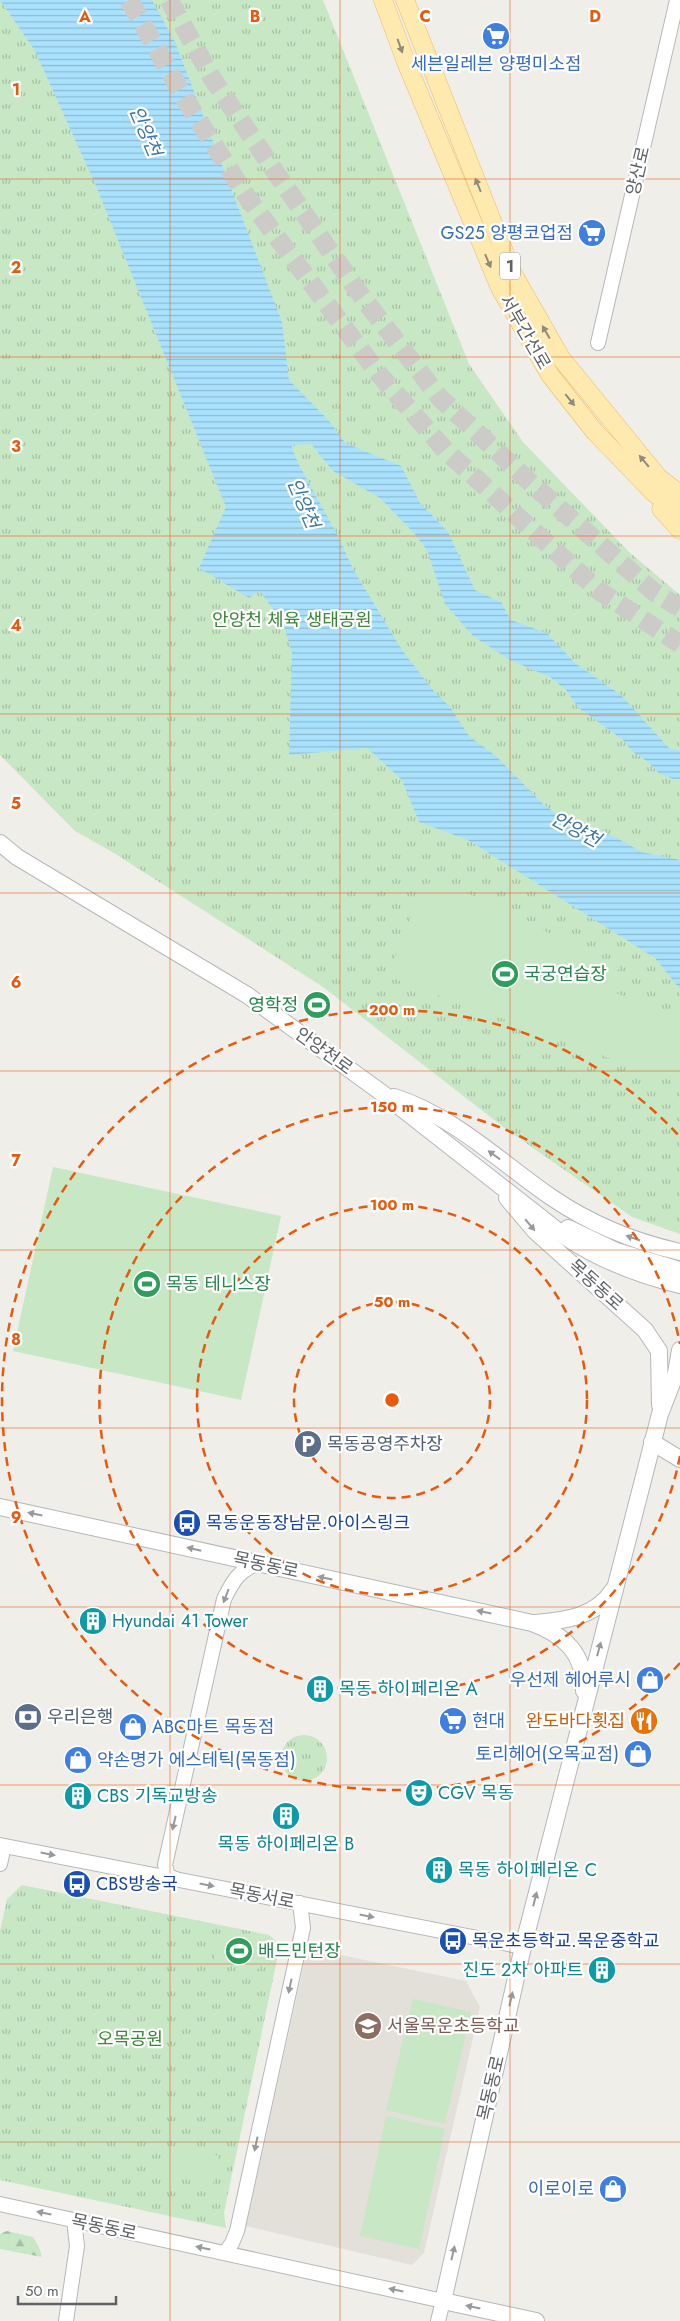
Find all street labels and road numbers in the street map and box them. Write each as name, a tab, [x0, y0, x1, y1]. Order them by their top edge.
street label: 양산로	[620, 144, 656, 198]
road number: 1	[500, 252, 520, 280]
street label: 서부간선로	[493, 290, 557, 374]
street label: 안양천로	[290, 1021, 358, 1081]
street label: 목동동로	[563, 1253, 629, 1317]
street label: 목동동로	[231, 1545, 301, 1585]
street label: 목동서로	[227, 1877, 297, 1915]
street label: 목동동로	[471, 2053, 511, 2123]
street label: 목동동로	[69, 2207, 139, 2247]

